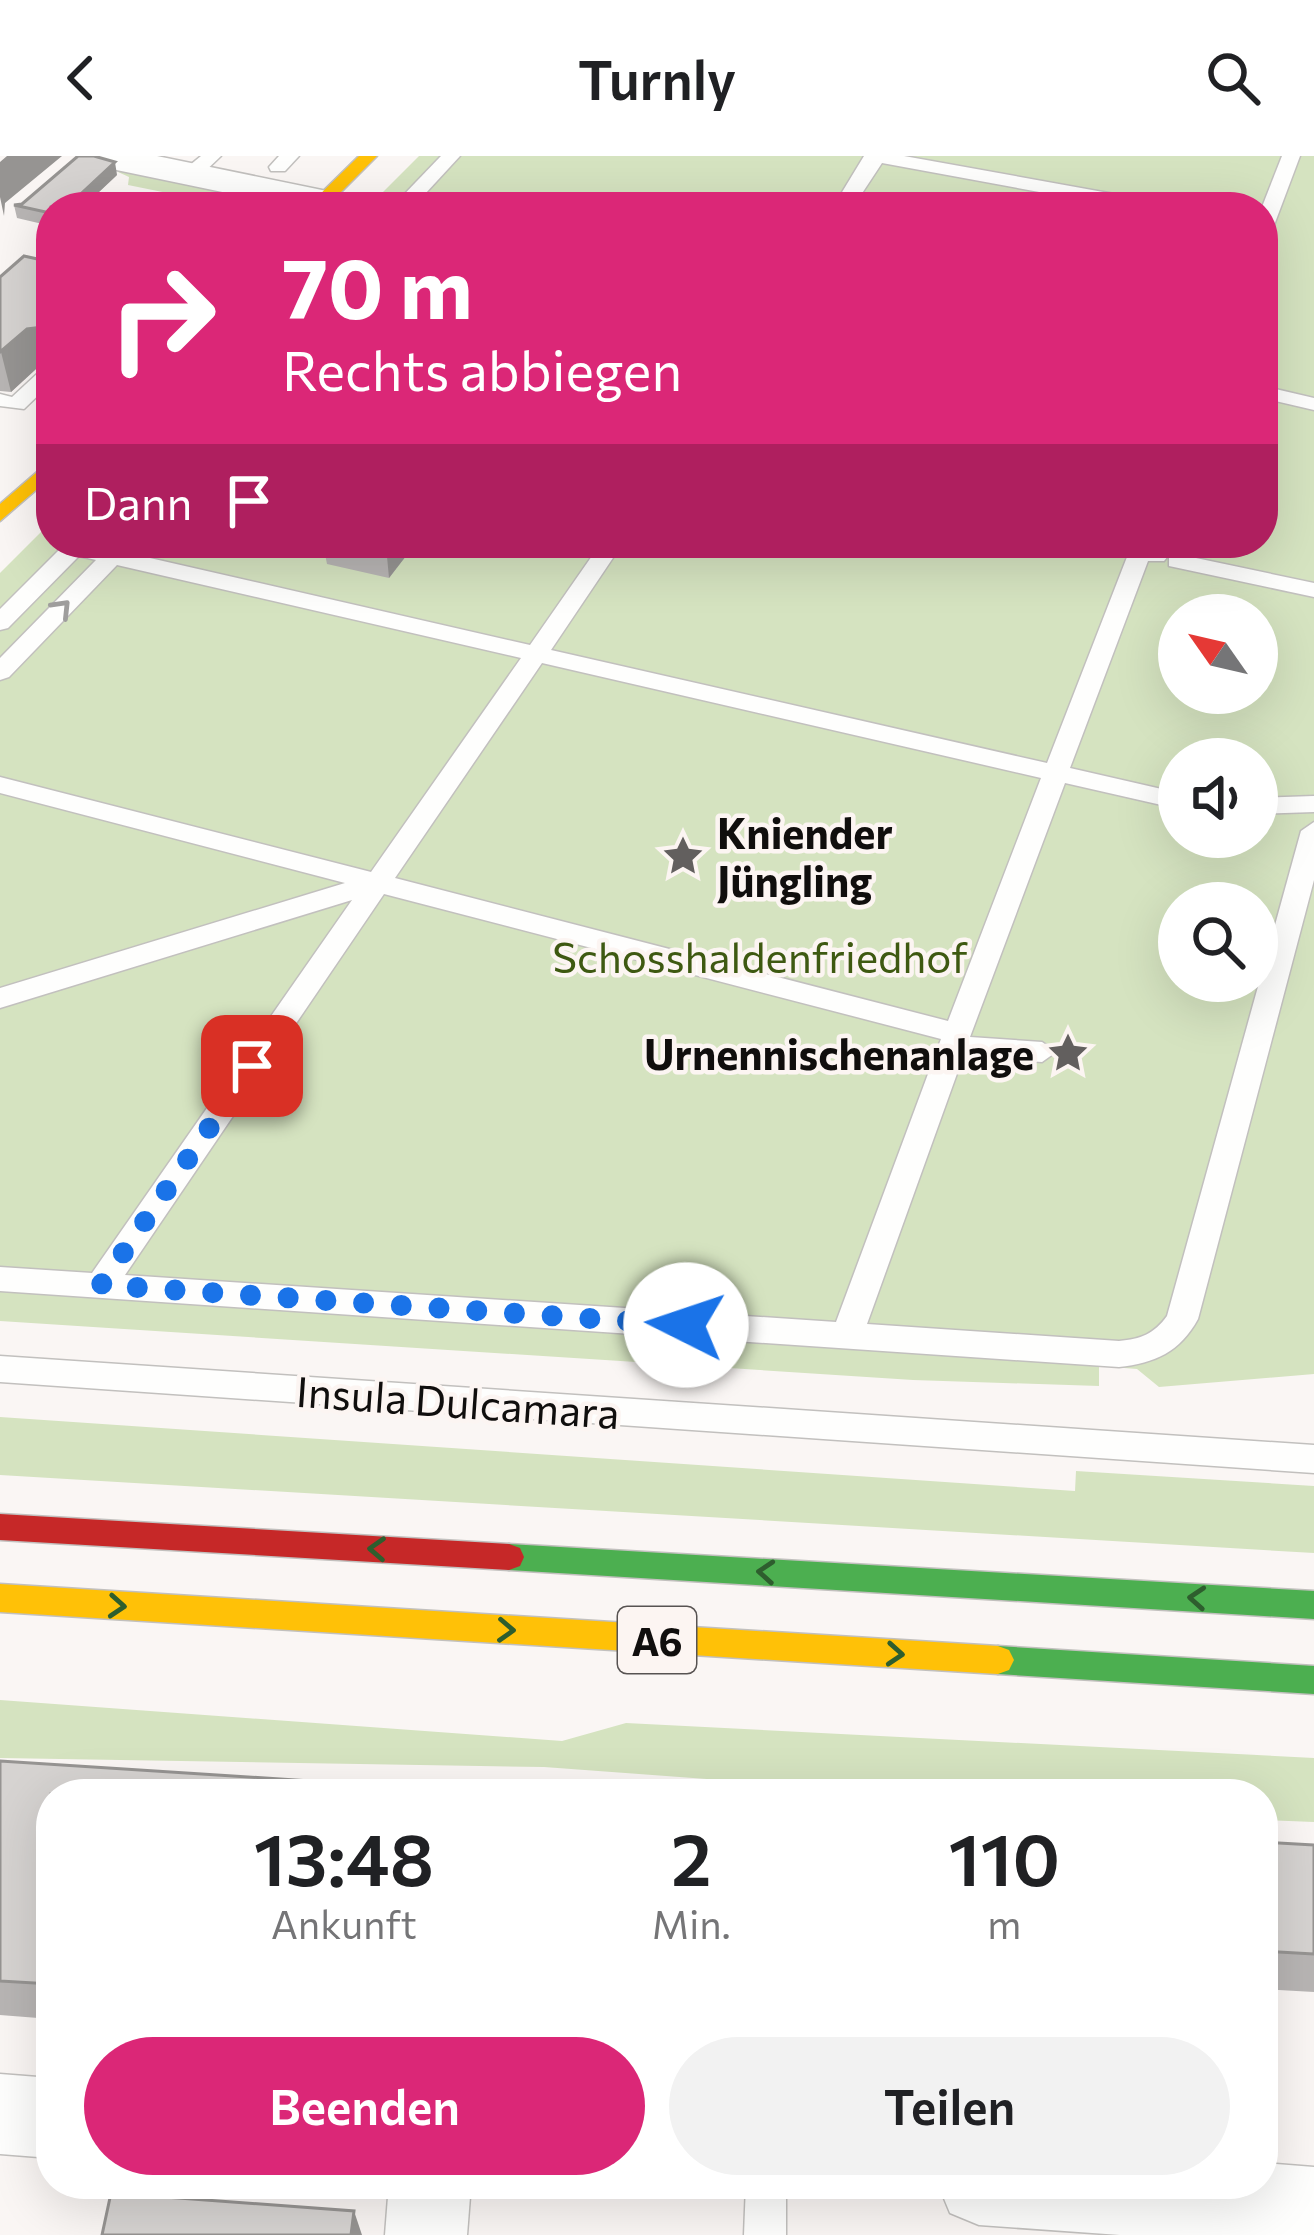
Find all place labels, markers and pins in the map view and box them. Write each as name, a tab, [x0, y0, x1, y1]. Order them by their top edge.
place label: Kniender Jüngling	[717, 806, 893, 906]
place icon: Kniender Jüngling	[660, 833, 706, 879]
pin	[201, 1015, 303, 1117]
place label: Urnennischenanlage	[644, 1027, 1034, 1079]
place icon: Urnennischenanlage	[1045, 1030, 1091, 1076]

